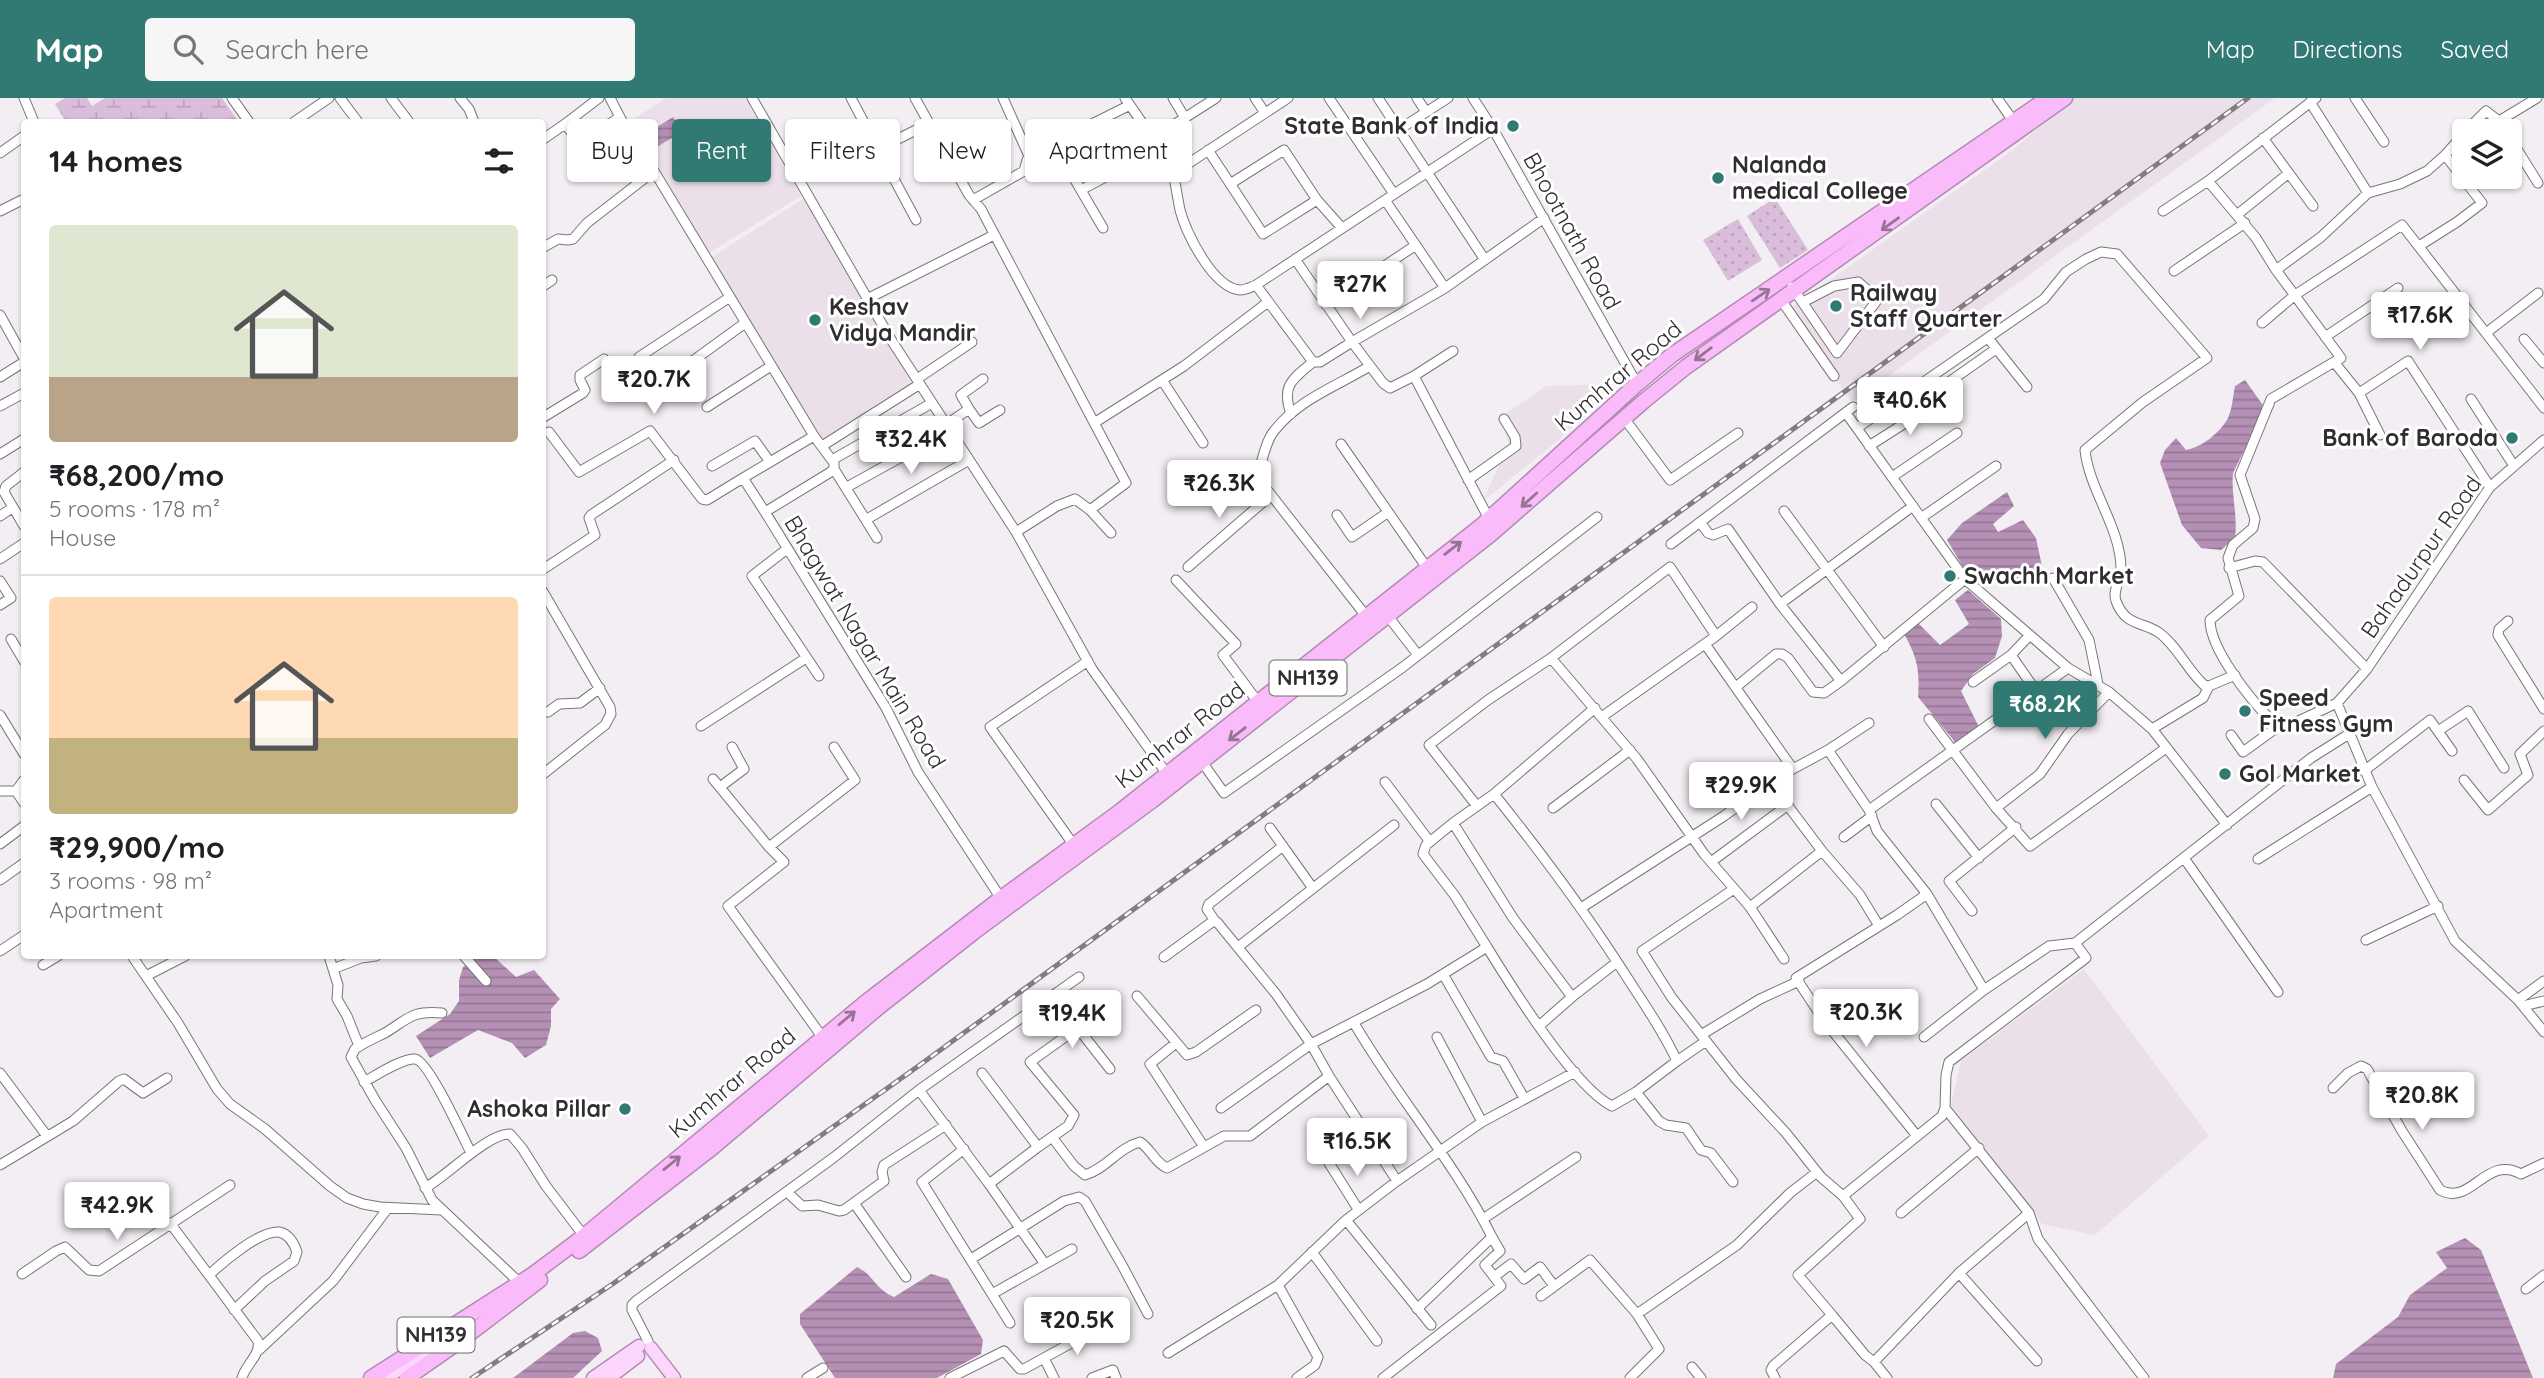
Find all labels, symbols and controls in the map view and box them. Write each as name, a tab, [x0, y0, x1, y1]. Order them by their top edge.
search box	[145, 18, 635, 81]
text: Map	[35, 29, 103, 70]
icon: search	[169, 30, 207, 68]
text: Search here	[225, 33, 369, 66]
text: Map	[2206, 34, 2255, 64]
text: Directions	[2293, 34, 2403, 64]
text: Saved	[2441, 34, 2509, 64]
place label: State Bank of India	[1284, 111, 1499, 140]
marker: State Bank of India	[1505, 118, 1521, 134]
chip: Buy	[567, 119, 658, 182]
chip: Rent	[672, 119, 771, 182]
chip: Filters	[785, 119, 900, 182]
chip: New	[914, 119, 1011, 182]
chip: Apartment	[1025, 119, 1192, 182]
map controls	[2452, 119, 2522, 189]
button: layers	[2452, 119, 2522, 189]
text: 14 homes	[49, 142, 183, 180]
icon: filters	[480, 142, 518, 180]
street label: Bhootnath Road	[1517, 147, 1628, 314]
place label: Nalanda medical College	[1732, 150, 1908, 205]
marker: Nalanda medical College	[1710, 170, 1726, 186]
one-way arrow	[1881, 217, 1900, 231]
pin: ₹27K	[1319, 262, 1401, 321]
text: ₹27K	[1333, 269, 1387, 298]
icon: home	[221, 271, 347, 397]
place label: Railway Staff Quarter	[1850, 278, 2002, 333]
one-way arrow	[1751, 288, 1770, 302]
place label: Keshav Vidya Mandir	[829, 292, 976, 347]
pin: ₹17.6K	[2363, 292, 2477, 352]
marker: Railway Staff Quarter	[1828, 298, 1844, 314]
text: ₹17.6K	[2387, 300, 2453, 329]
marker: Keshav Vidya Mandir	[807, 312, 823, 328]
street label: Kumhrar Road	[1548, 314, 1687, 437]
one-way arrow	[1694, 346, 1713, 361]
pin: ₹20.7K	[597, 356, 711, 416]
text: ₹20.7K	[617, 364, 691, 393]
pin: ₹40.6K	[1853, 378, 1967, 437]
text: ₹40.6K	[1873, 385, 1947, 414]
pin: ₹32.4K	[854, 416, 968, 476]
place label: Bank of Baroda	[2322, 423, 2498, 452]
text: ₹32.4K	[875, 424, 947, 453]
marker: Bank of Baroda	[2504, 430, 2520, 446]
text: ₹68,200/mo	[49, 456, 224, 494]
pin: ₹26.3K	[1162, 460, 1276, 520]
text: ₹26.3K	[1183, 468, 1255, 497]
street label: Bahadurpur Road	[2354, 470, 2487, 643]
one-way arrow	[1520, 492, 1538, 508]
text: 5 rooms · 178 m²	[49, 494, 220, 523]
street label: Bhagwat Nagar Main Road	[778, 510, 953, 774]
text: House	[49, 523, 116, 552]
one-way arrow	[1443, 540, 1461, 555]
place label: Swachh Market	[1964, 561, 2134, 590]
marker: Swachh Market	[1942, 568, 1958, 584]
icon: home	[221, 643, 347, 769]
road number: NH139	[1270, 660, 1346, 696]
street label: Kumhrar Road	[1109, 675, 1251, 794]
pin: ₹68.2K	[1988, 682, 2102, 741]
place label: Speed Fitness Gym	[2259, 683, 2393, 738]
text: ₹68.2K	[2009, 689, 2081, 718]
marker: Speed Fitness Gym	[2237, 703, 2253, 719]
one-way arrow	[1228, 727, 1247, 742]
place label: Gol Market	[2239, 759, 2361, 788]
pin: ₹29.9K	[1684, 762, 1798, 822]
marker: Gol Market	[2217, 766, 2233, 782]
text: ₹29.9K	[1705, 770, 1777, 799]
text: ₹29,900/mo	[49, 828, 225, 866]
text: 3 rooms · 98 m²	[49, 866, 212, 895]
text: Apartment	[49, 895, 163, 924]
pin: ₹19.4K	[1015, 990, 1129, 1050]
pin: ₹20.3K	[1809, 990, 1923, 1049]
text: ₹20.3K	[1829, 997, 1903, 1026]
text: ₹19.4K	[1038, 998, 1106, 1027]
one-way arrow	[838, 1010, 856, 1025]
street label: Kumhrar Road	[662, 1021, 801, 1144]
pin: ₹20.8K	[2365, 1072, 2479, 1132]
text: ₹20.8K	[2385, 1080, 2459, 1109]
place label: Ashoka Pillar	[467, 1094, 611, 1123]
marker: Ashoka Pillar	[617, 1101, 633, 1117]
pin: ₹16.5K	[1300, 1118, 1414, 1178]
text: ₹16.5K	[1323, 1126, 1391, 1155]
one-way arrow	[663, 1155, 681, 1171]
pin: ₹42.9K	[60, 1182, 174, 1242]
text: ₹42.9K	[80, 1190, 154, 1219]
pin: ₹20.5K	[1020, 1298, 1134, 1357]
text: ₹20.5K	[1040, 1305, 1114, 1334]
road number: NH139	[398, 1318, 474, 1352]

